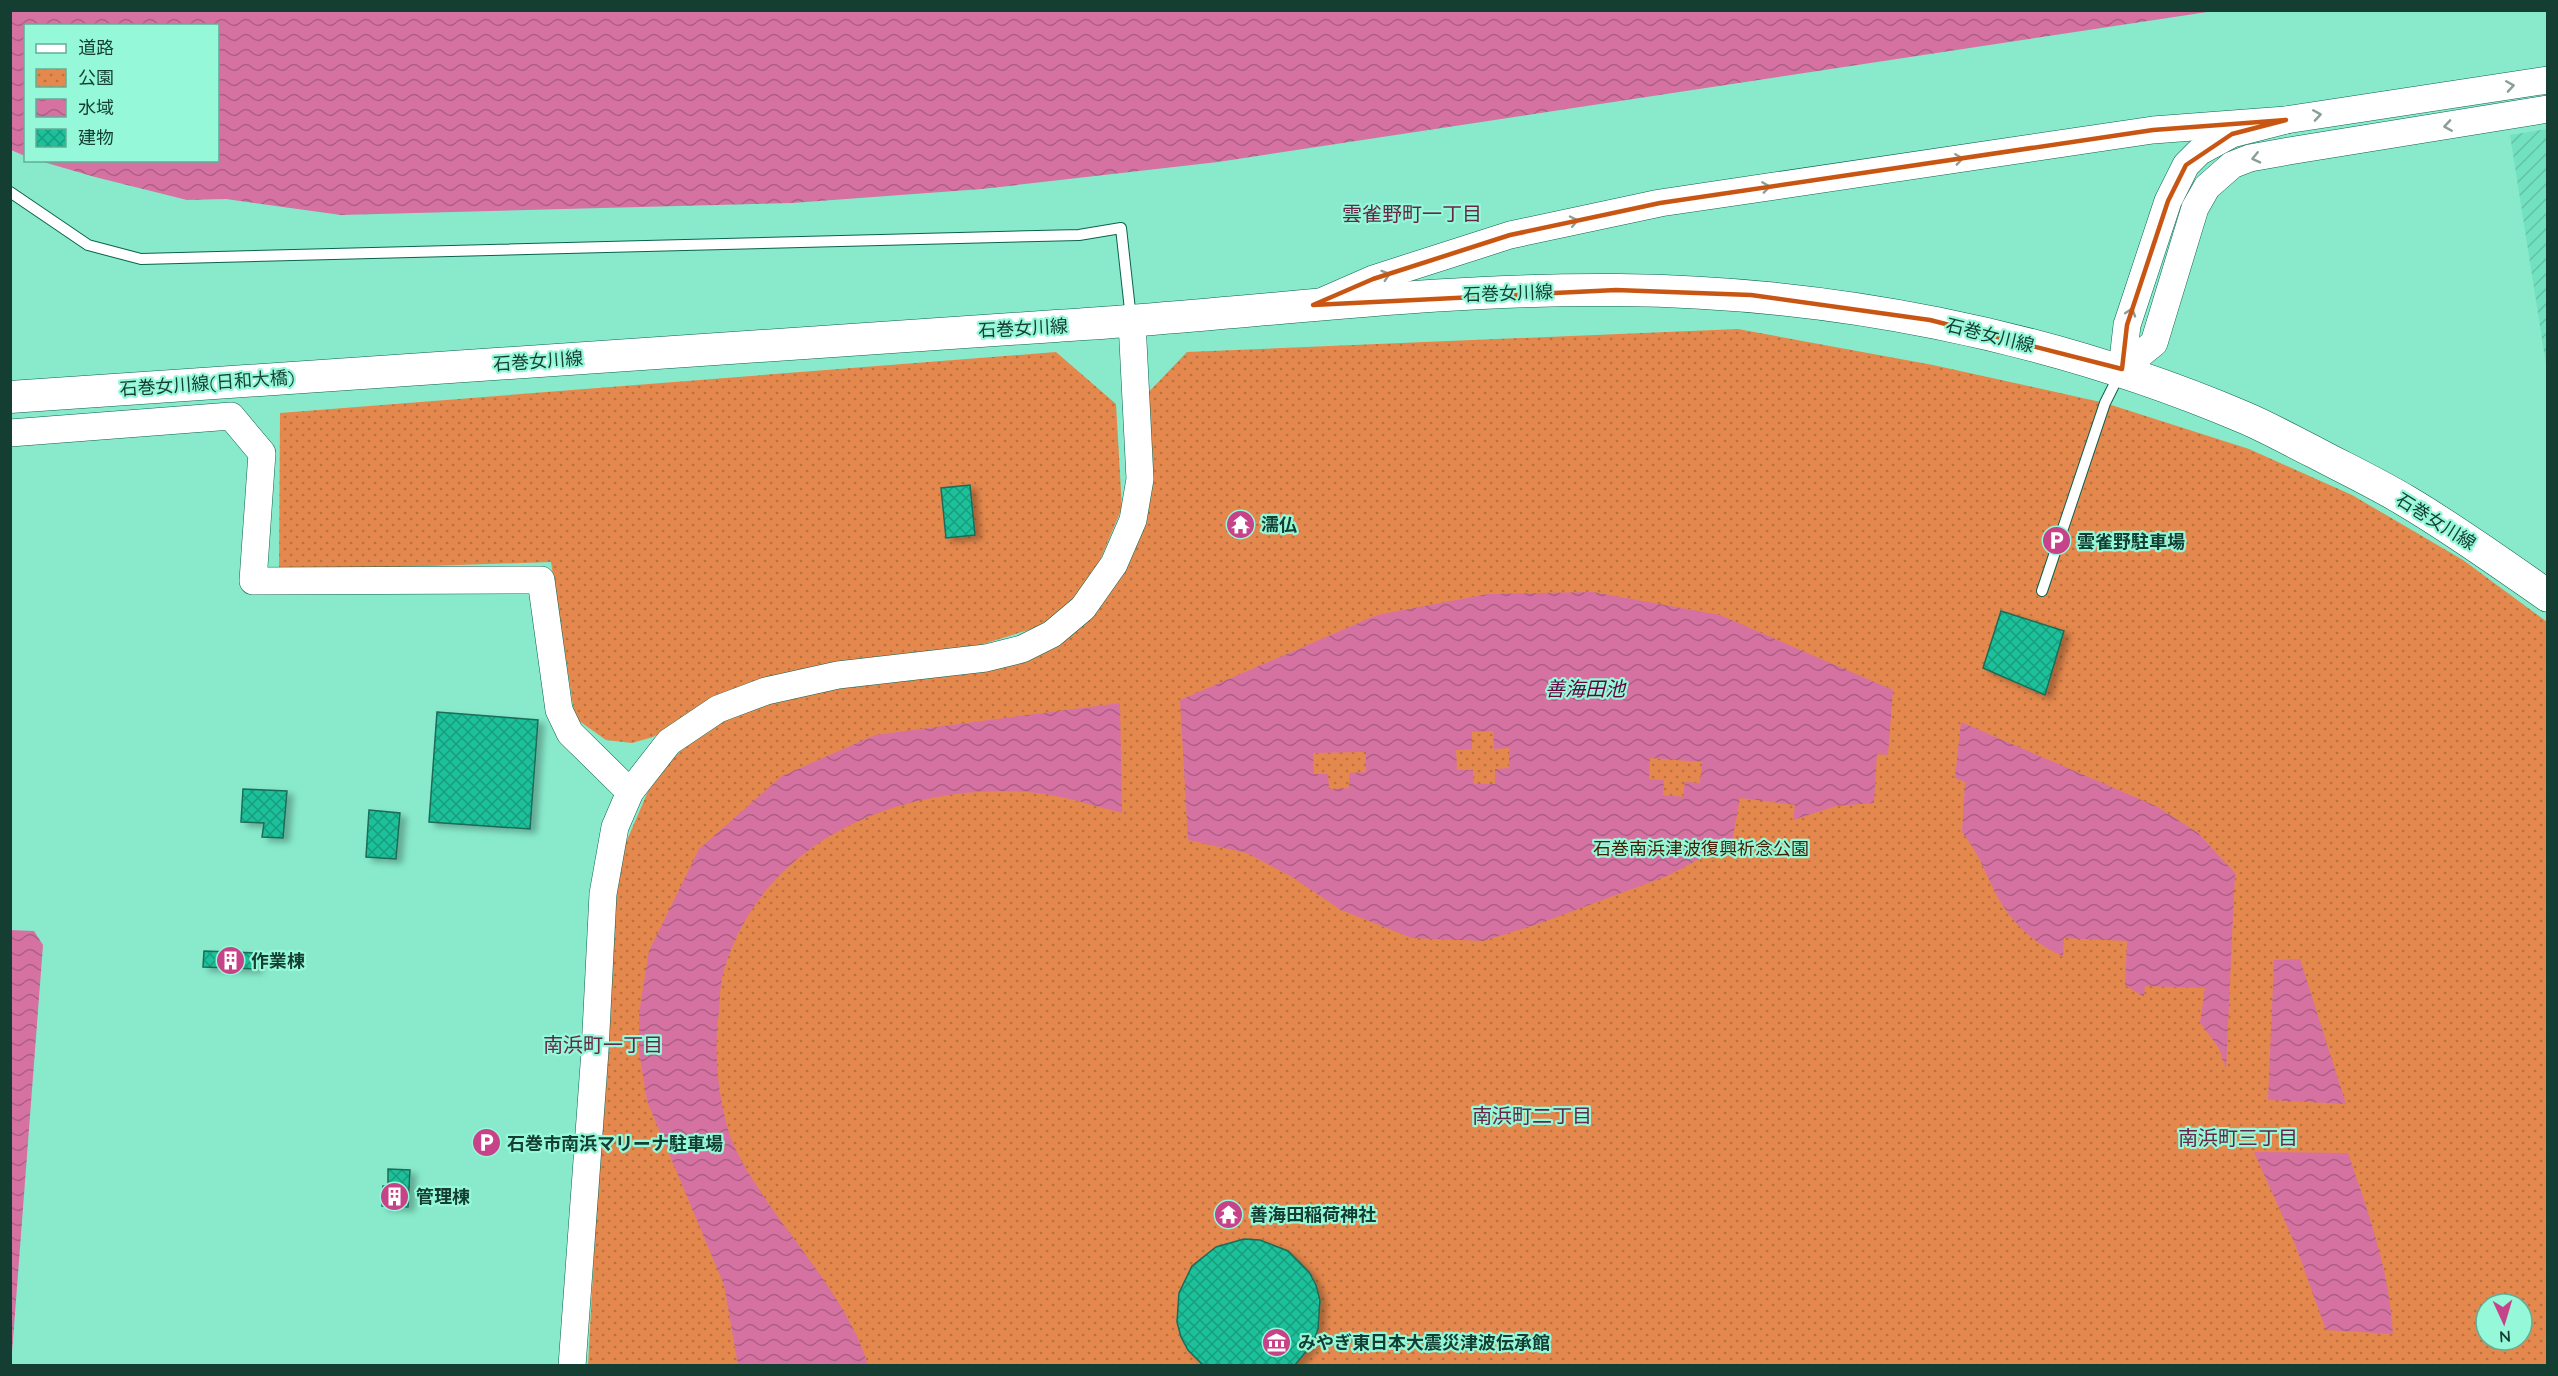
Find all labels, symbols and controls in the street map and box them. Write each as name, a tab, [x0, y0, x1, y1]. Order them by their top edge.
legend	[24, 24, 219, 162]
text: 道路	[78, 36, 114, 59]
text: 公園	[78, 66, 114, 89]
one-way arrow	[2505, 80, 2514, 92]
text: 水域	[78, 96, 114, 119]
one-way arrow	[2312, 110, 2322, 122]
one-way arrow	[2444, 119, 2453, 131]
text: 建物	[78, 126, 114, 149]
one-way arrow	[2251, 150, 2261, 163]
one-way arrow	[1954, 154, 1963, 166]
one-way arrow	[1761, 182, 1770, 194]
district label: 雲雀野町一丁目	[1342, 201, 1482, 226]
one-way arrow	[1568, 215, 1578, 228]
one-way arrow	[1380, 269, 1391, 282]
street label: 石巻女川線	[1463, 280, 1553, 306]
one-way arrow	[2124, 307, 2137, 318]
street label: 石巻女川線	[1944, 313, 2036, 357]
street label: 石巻女川線	[977, 314, 1069, 342]
street label: 石巻女川線	[492, 346, 584, 376]
street label: 石巻女川線(日和大橋)	[119, 365, 295, 401]
street label: 石巻女川線	[2392, 487, 2480, 555]
temple icon: 濡仏	[1224, 508, 1256, 540]
place label: 濡仏	[1261, 513, 1297, 536]
parking icon: 雲雀野駐車場	[2040, 525, 2072, 557]
place label: 雲雀野駐車場	[2077, 530, 2185, 553]
water label: 善海田池	[1545, 676, 1627, 701]
park label: 石巻南浜津波復興祈念公園	[1593, 837, 1809, 860]
building icon: 作業棟	[214, 944, 246, 976]
place label: 作業棟	[251, 949, 305, 972]
district label: 南浜町一丁目	[543, 1032, 663, 1057]
district label: 南浜町二丁目	[1472, 1103, 1592, 1128]
district label: 南浜町三丁目	[2178, 1125, 2298, 1150]
parking icon: 石巻市南浜マリーナ駐車場	[470, 1127, 502, 1159]
place label: 石巻市南浜マリーナ駐車場	[507, 1132, 723, 1155]
building icon: 管理棟	[379, 1180, 411, 1212]
place label: 管理棟	[416, 1185, 470, 1208]
temple icon: 善海田稲荷神社	[1213, 1198, 1245, 1230]
place label: 善海田稲荷神社	[1250, 1203, 1376, 1226]
north arrow	[2474, 1292, 2534, 1352]
museum icon: みやぎ東日本大震災津波伝承館	[1261, 1326, 1293, 1358]
text: N	[2498, 1327, 2512, 1347]
place label: みやぎ東日本大震災津波伝承館	[1298, 1331, 1550, 1354]

